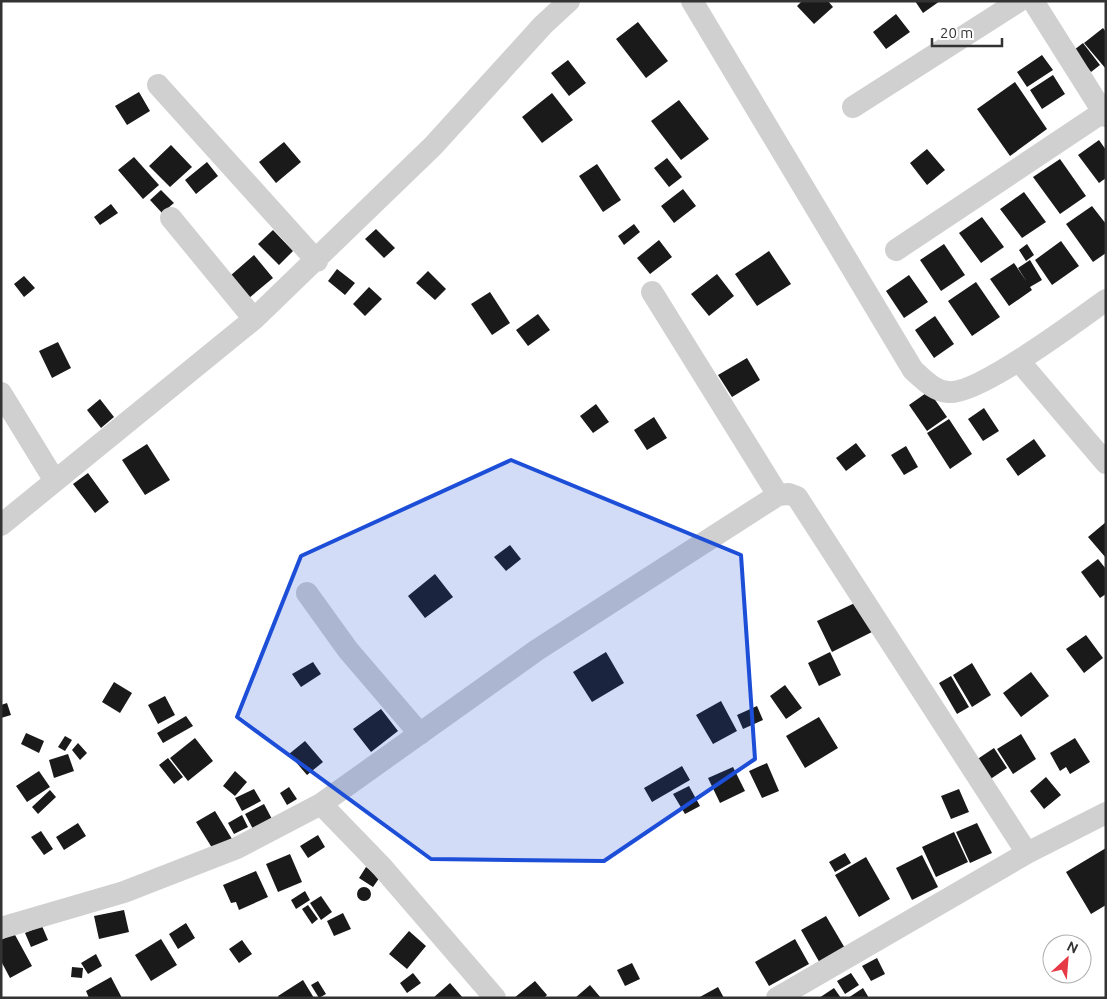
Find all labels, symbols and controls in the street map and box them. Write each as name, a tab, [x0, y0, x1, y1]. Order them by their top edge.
scale bar	[932, 15, 1002, 47]
text: 20 m	[940, 24, 973, 41]
north arrow	[1042, 934, 1092, 984]
text: N	[1064, 938, 1081, 957]

